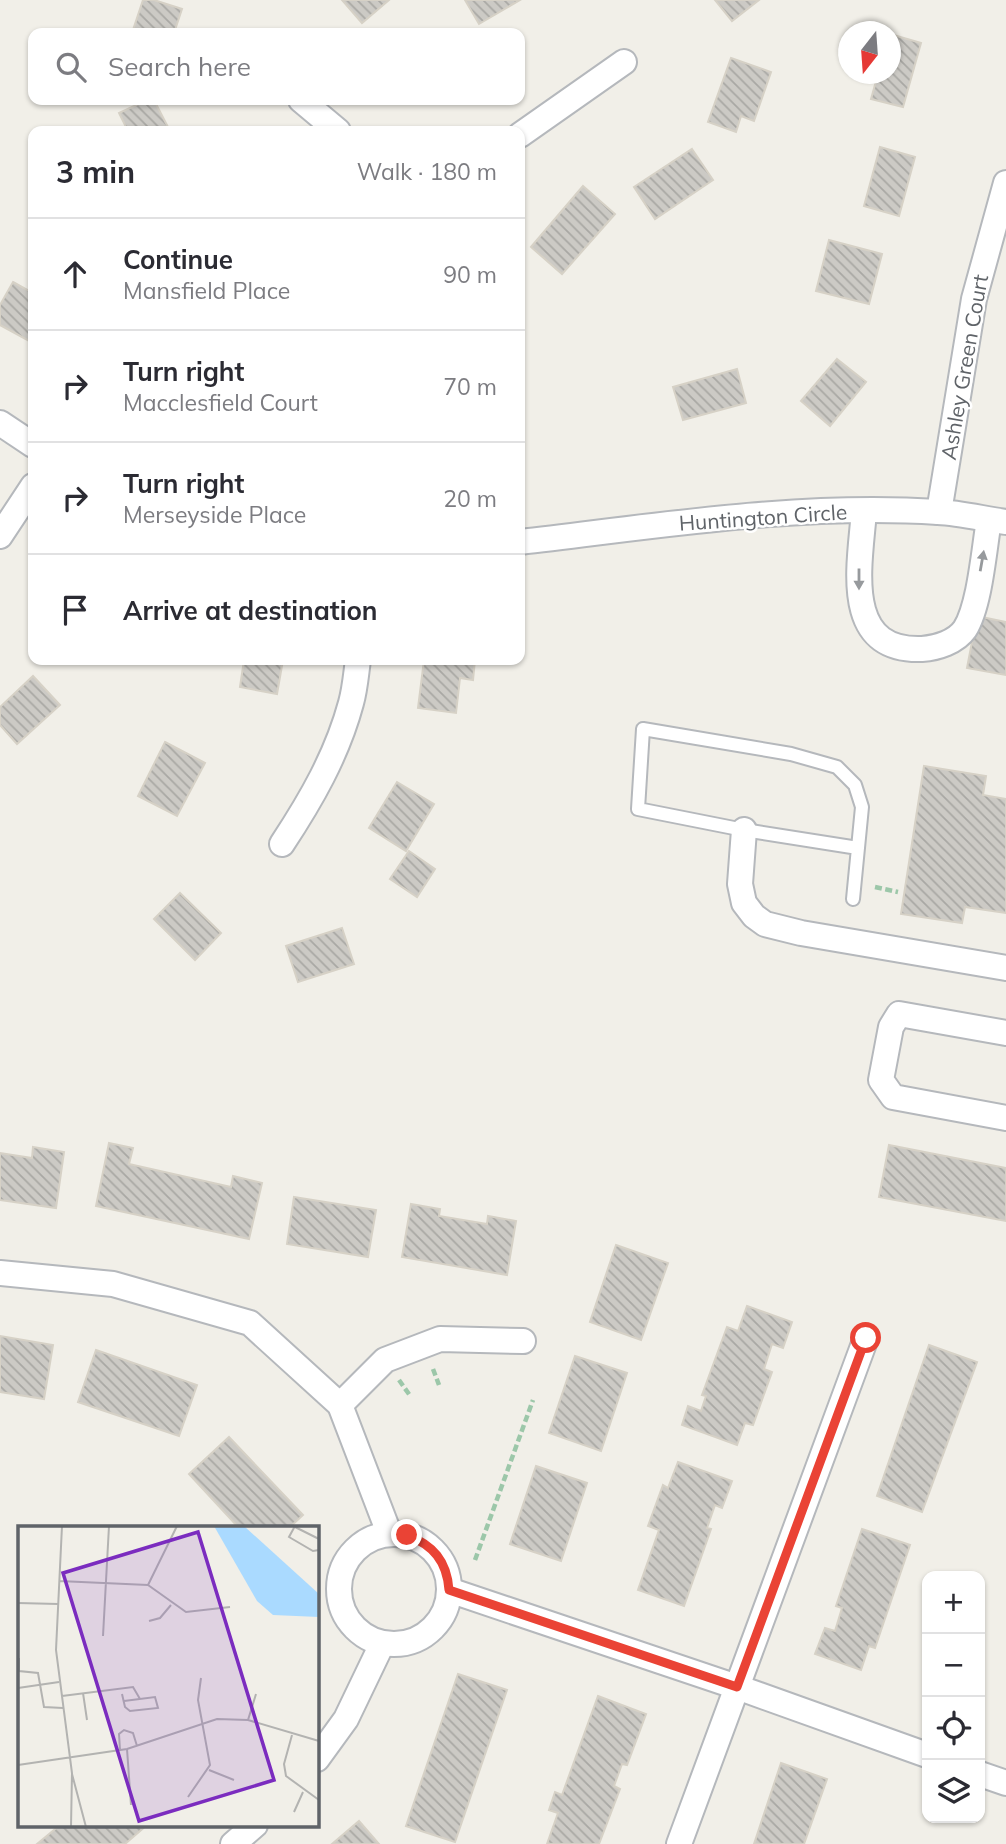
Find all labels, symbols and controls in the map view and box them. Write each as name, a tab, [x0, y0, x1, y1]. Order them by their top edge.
north arrow	[838, 21, 901, 84]
search box	[28, 28, 525, 105]
icon: search	[52, 48, 90, 86]
text: Search here	[108, 50, 251, 83]
text: 3 min	[56, 153, 135, 191]
text: Walk · 180 m	[357, 157, 497, 186]
text: Continue	[123, 243, 233, 276]
icon: ahead	[56, 255, 94, 293]
text: 90 m	[443, 260, 497, 289]
street label: Ashley Green Court	[935, 272, 993, 462]
text: Mansfield Place	[123, 276, 290, 305]
text: Turn right	[123, 355, 244, 388]
icon: right	[56, 367, 94, 405]
text: 70 m	[443, 372, 497, 401]
text: Macclesfield Court	[123, 388, 318, 417]
text: Turn right	[123, 467, 244, 500]
icon: right	[56, 479, 94, 517]
text: 20 m	[443, 484, 497, 513]
street label: Huntington Circle	[678, 498, 848, 536]
text: Merseyside Place	[123, 500, 306, 529]
one-way arrow	[977, 550, 988, 572]
one-way arrow	[853, 569, 865, 591]
icon: arrive	[56, 591, 94, 629]
text: Arrive at destination	[123, 594, 378, 627]
route start	[850, 1322, 881, 1353]
route end	[391, 1519, 422, 1550]
inset map	[18, 1526, 318, 1826]
map controls	[922, 1571, 985, 1823]
button: +	[922, 1571, 985, 1634]
button: −	[922, 1634, 985, 1697]
button: locate	[922, 1697, 985, 1760]
button: layers	[922, 1760, 985, 1823]

